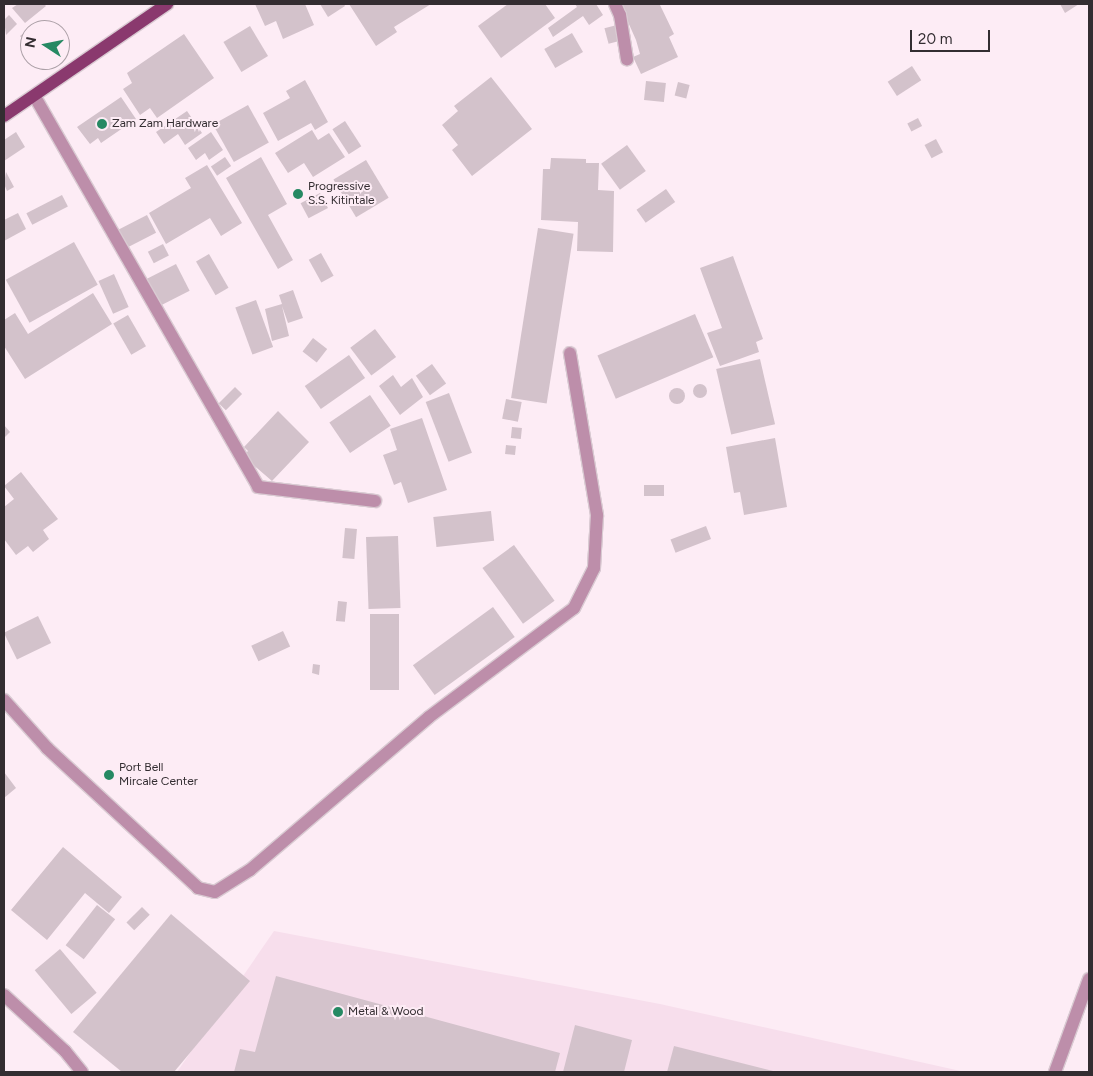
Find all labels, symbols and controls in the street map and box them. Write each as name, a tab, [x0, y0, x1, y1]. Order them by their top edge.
north arrow	[20, 20, 70, 70]
scale bar	[913, 20, 993, 52]
text: 20 m	[918, 30, 952, 48]
text: N	[21, 35, 40, 49]
place label: Zam Zam Hardware	[112, 117, 218, 131]
marker: Zam Zam Hardware	[96, 118, 108, 130]
place label: Progressive S.S. Kitintale	[308, 180, 375, 208]
marker: Progressive S.S. Kitintale	[292, 188, 304, 200]
place label: Port Bell Mircale Center	[119, 761, 198, 789]
marker: Port Bell Mircale Center	[103, 769, 115, 781]
place label: Metal & Wood	[348, 1005, 424, 1019]
marker: Metal & Wood	[332, 1006, 344, 1018]

